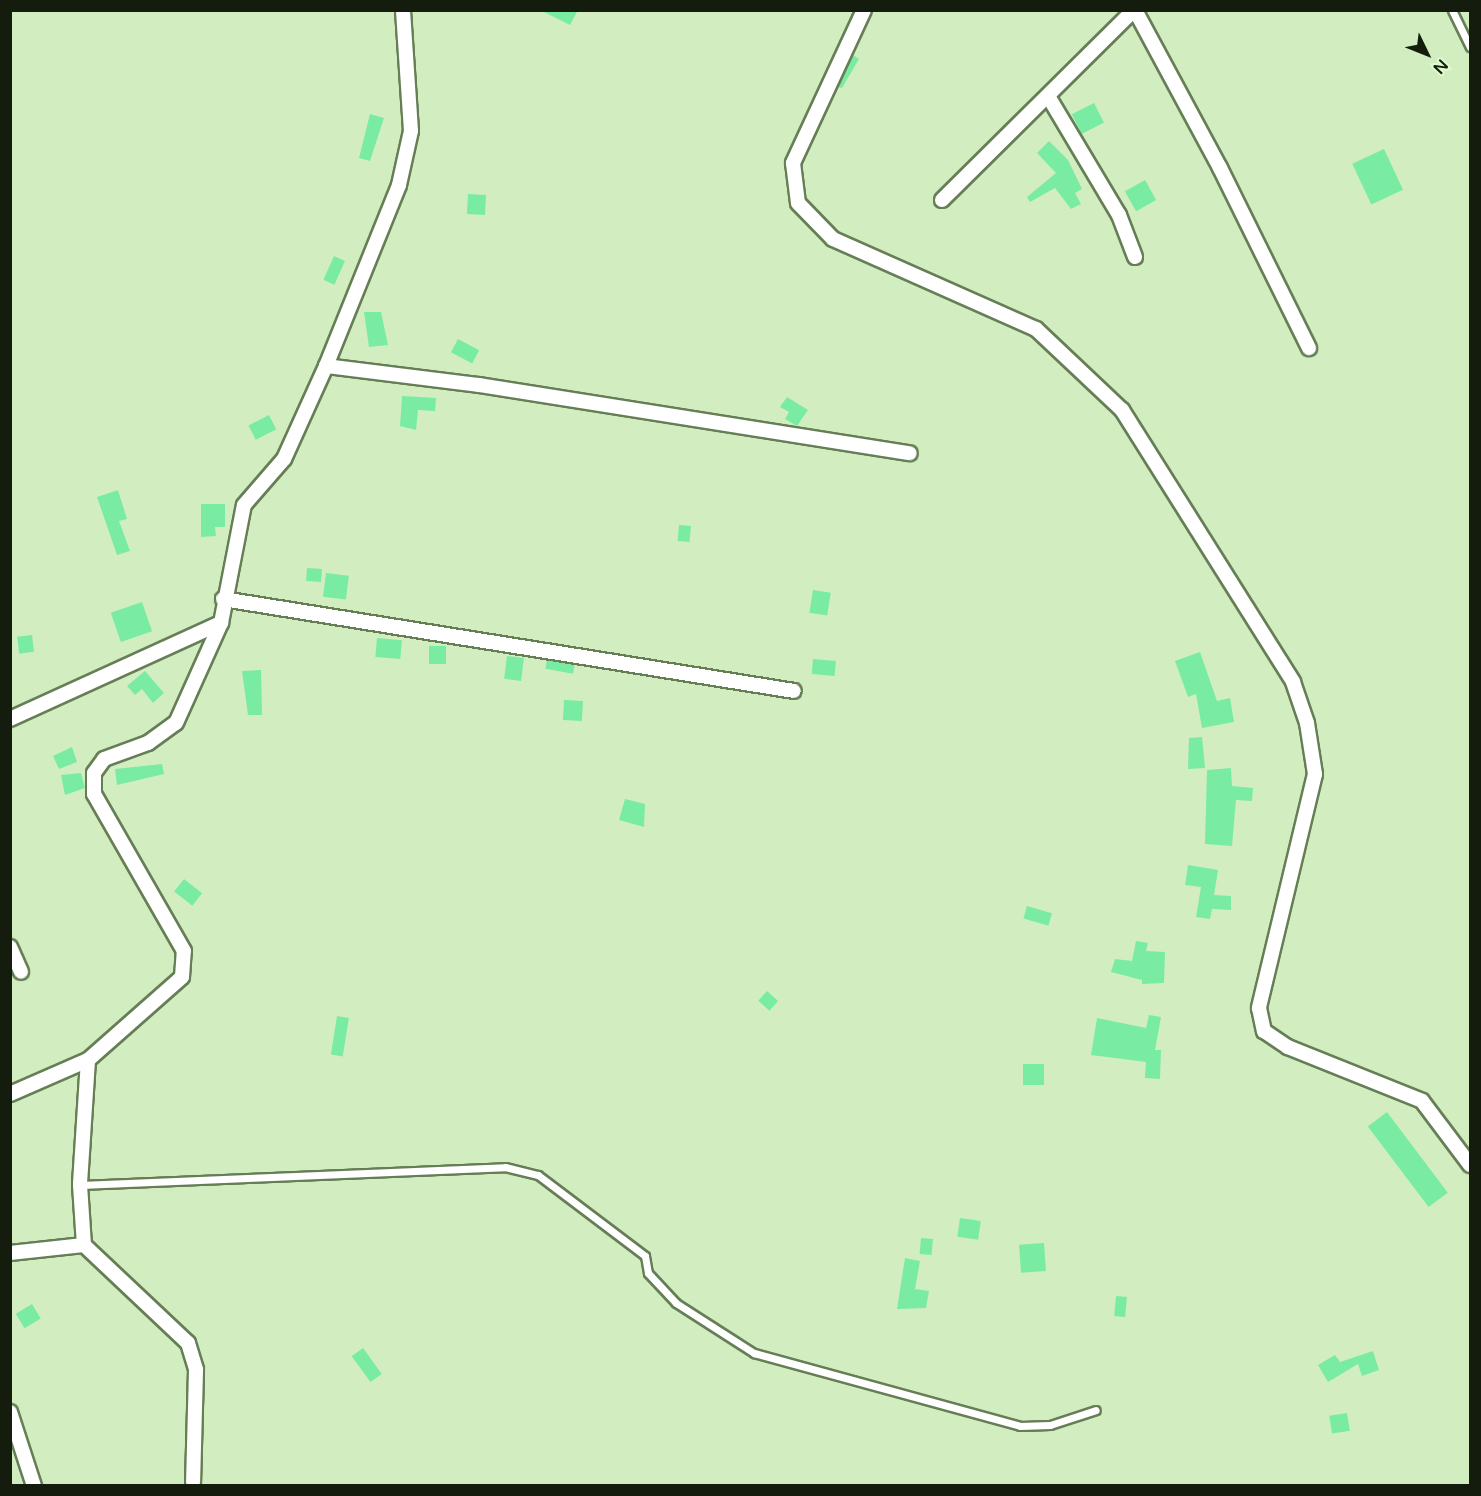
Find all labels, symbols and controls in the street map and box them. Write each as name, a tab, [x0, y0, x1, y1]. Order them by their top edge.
north arrow	[1397, 24, 1457, 84]
text: N	[1428, 55, 1452, 78]

